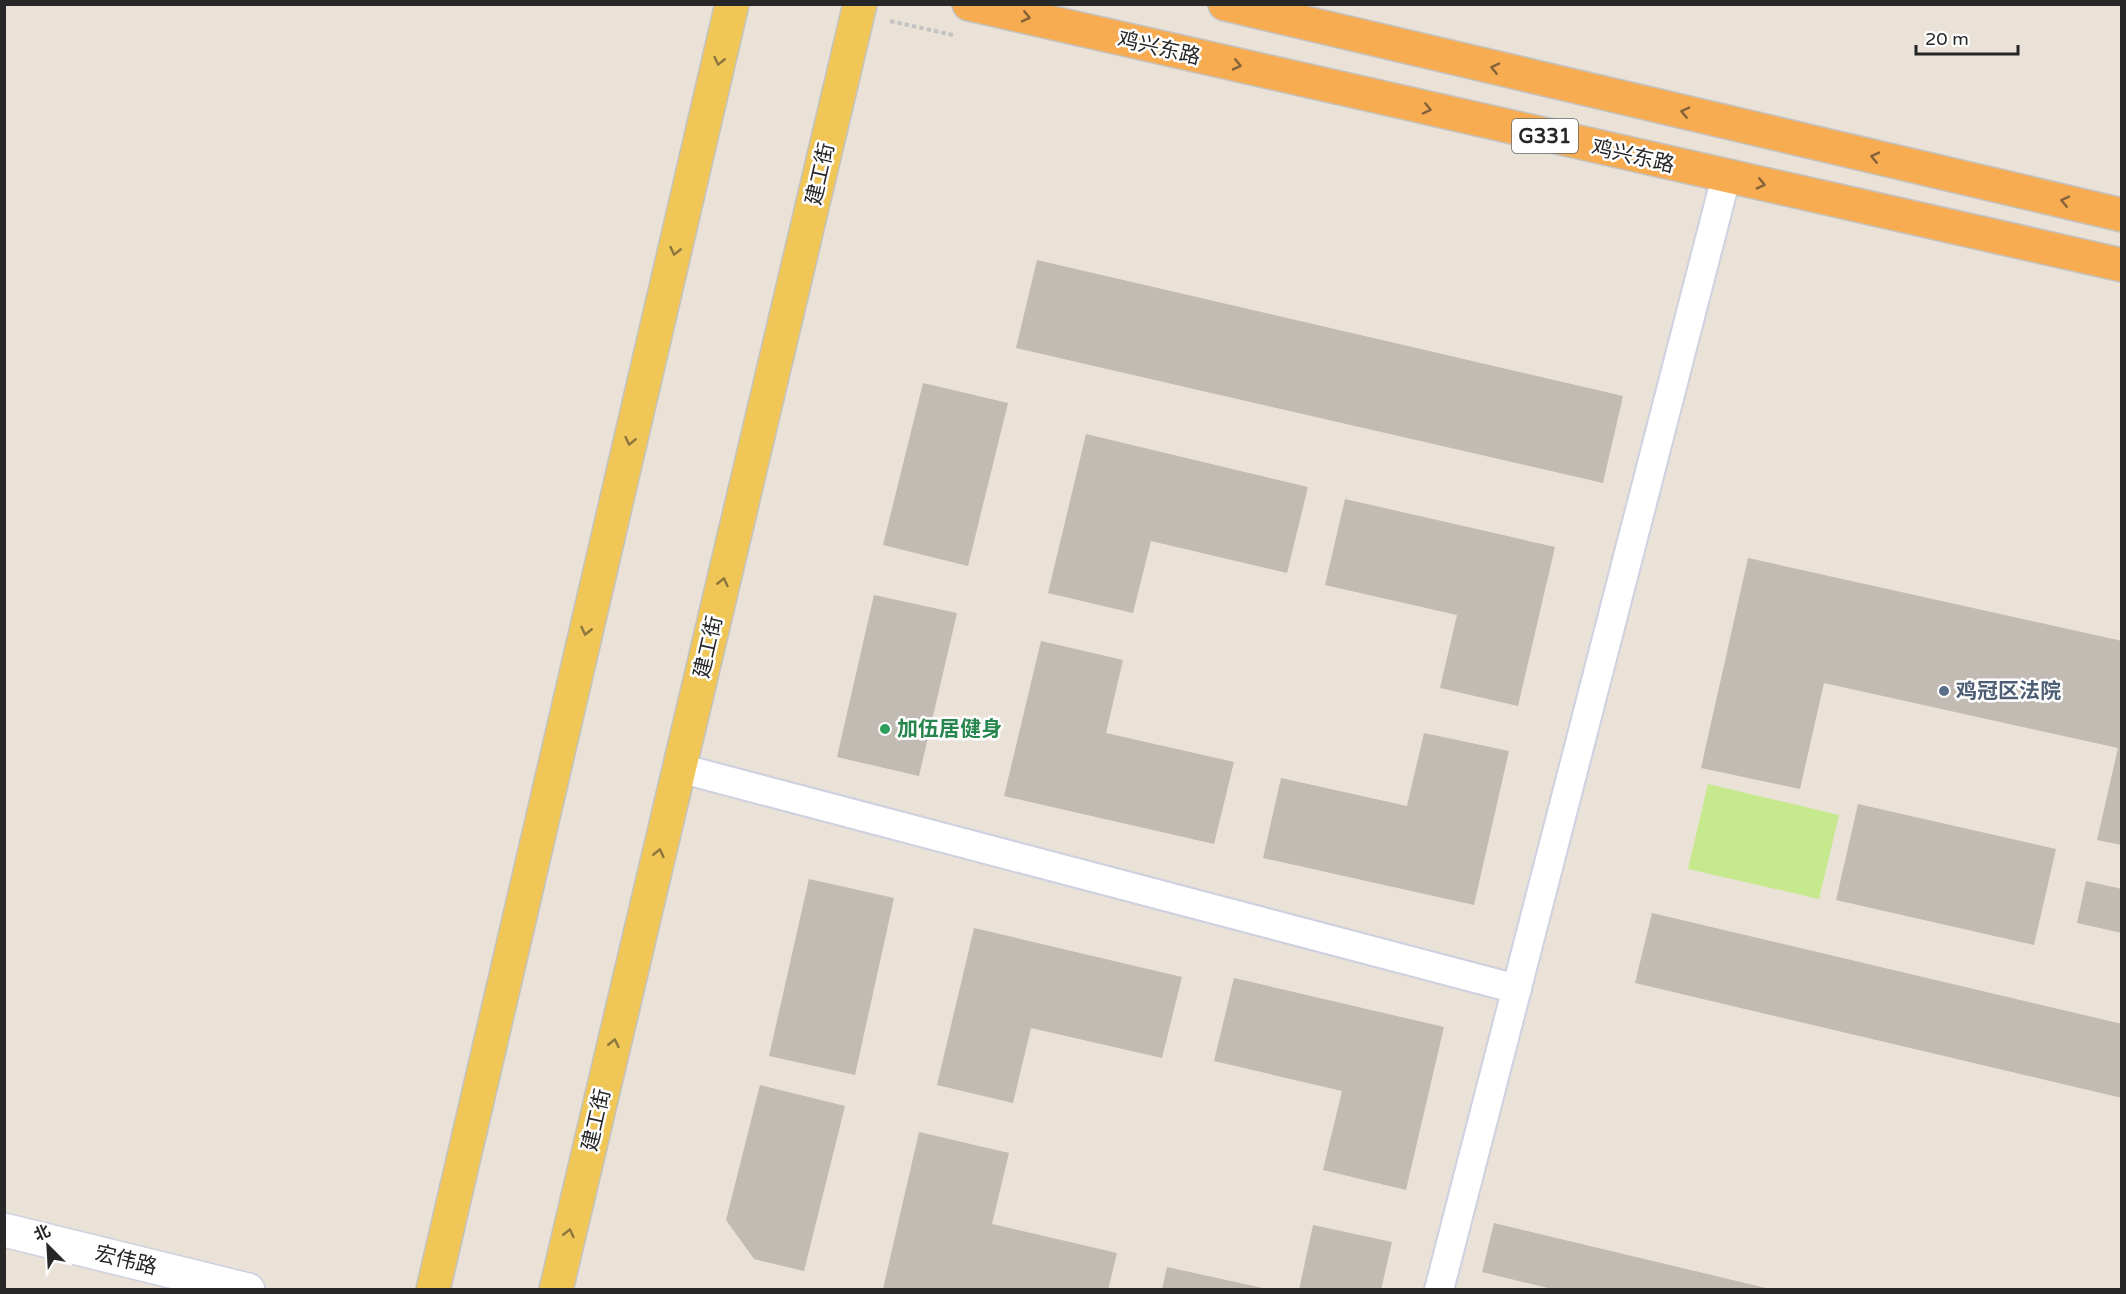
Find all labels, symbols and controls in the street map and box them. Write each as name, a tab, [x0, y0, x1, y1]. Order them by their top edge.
one-way arrow	[1021, 10, 1031, 23]
scale bar	[1916, 18, 2018, 56]
street label: 鸡兴东路	[1115, 27, 1203, 70]
text: 20 m	[1925, 28, 1969, 50]
one-way arrow	[713, 56, 726, 66]
one-way arrow	[1232, 58, 1242, 71]
one-way arrow	[1490, 62, 1500, 75]
one-way arrow	[1422, 101, 1432, 114]
one-way arrow	[1680, 107, 1690, 120]
road number: G331	[1512, 119, 1578, 153]
street label: 鸡兴东路	[1589, 135, 1677, 178]
street label: 建工街	[801, 141, 840, 208]
one-way arrow	[1870, 151, 1880, 164]
one-way arrow	[1755, 177, 1765, 190]
one-way arrow	[2060, 196, 2070, 209]
one-way arrow	[669, 246, 682, 256]
one-way arrow	[625, 436, 638, 446]
one-way arrow	[716, 577, 729, 587]
street label: 建工街	[689, 614, 728, 681]
one-way arrow	[581, 626, 594, 636]
place label: 鸡冠区法院	[1956, 679, 2061, 704]
marker: 鸡冠区法院	[1937, 684, 1951, 698]
place label: 加伍居健身	[897, 717, 1002, 742]
marker: 加伍居健身	[878, 722, 892, 736]
one-way arrow	[652, 848, 665, 858]
one-way arrow	[607, 1038, 620, 1048]
street label: 建工街	[577, 1087, 616, 1154]
north arrow	[18, 1216, 78, 1276]
text: 北	[31, 1221, 54, 1246]
one-way arrow	[562, 1228, 575, 1238]
street label: 宏伟路	[92, 1241, 159, 1280]

